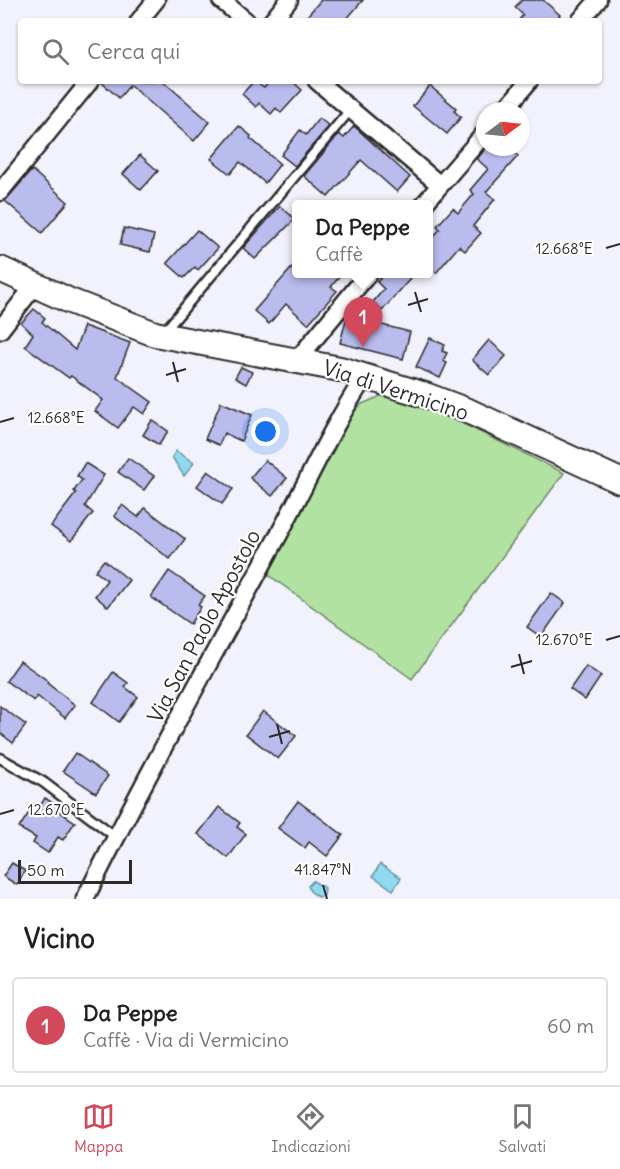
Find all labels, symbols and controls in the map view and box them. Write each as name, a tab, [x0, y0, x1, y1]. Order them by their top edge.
search box	[18, 18, 602, 84]
icon: search	[39, 35, 72, 68]
text: Cerca qui	[87, 37, 180, 65]
north arrow	[476, 102, 530, 156]
popup	[292, 200, 433, 278]
text: Da Peppe	[315, 213, 410, 241]
text: 12.668°E	[535, 239, 593, 258]
text: Caffè	[315, 241, 363, 266]
pin: 1	[344, 298, 382, 347]
street label: Via di Vermicino	[320, 354, 472, 426]
text: 12.668°E	[27, 408, 85, 427]
your location	[251, 417, 280, 446]
street label: Via San Paolo Apostolo	[142, 525, 266, 727]
text: 12.670°E	[536, 630, 593, 649]
text: 12.670°E	[28, 800, 85, 819]
scale bar	[18, 857, 132, 884]
text: 50 m	[27, 860, 65, 880]
text: 41.847°N	[294, 860, 352, 879]
text: Vicino	[24, 922, 95, 955]
text: Da Peppe	[83, 999, 178, 1027]
text: 1	[42, 1013, 49, 1038]
text: 60 m	[547, 1013, 594, 1038]
text: Caffè · Via di Vermicino	[83, 1027, 289, 1052]
tab: Mappa	[74, 1100, 123, 1156]
tab: Indicazioni	[271, 1100, 351, 1156]
tab: Salvati	[499, 1100, 546, 1156]

